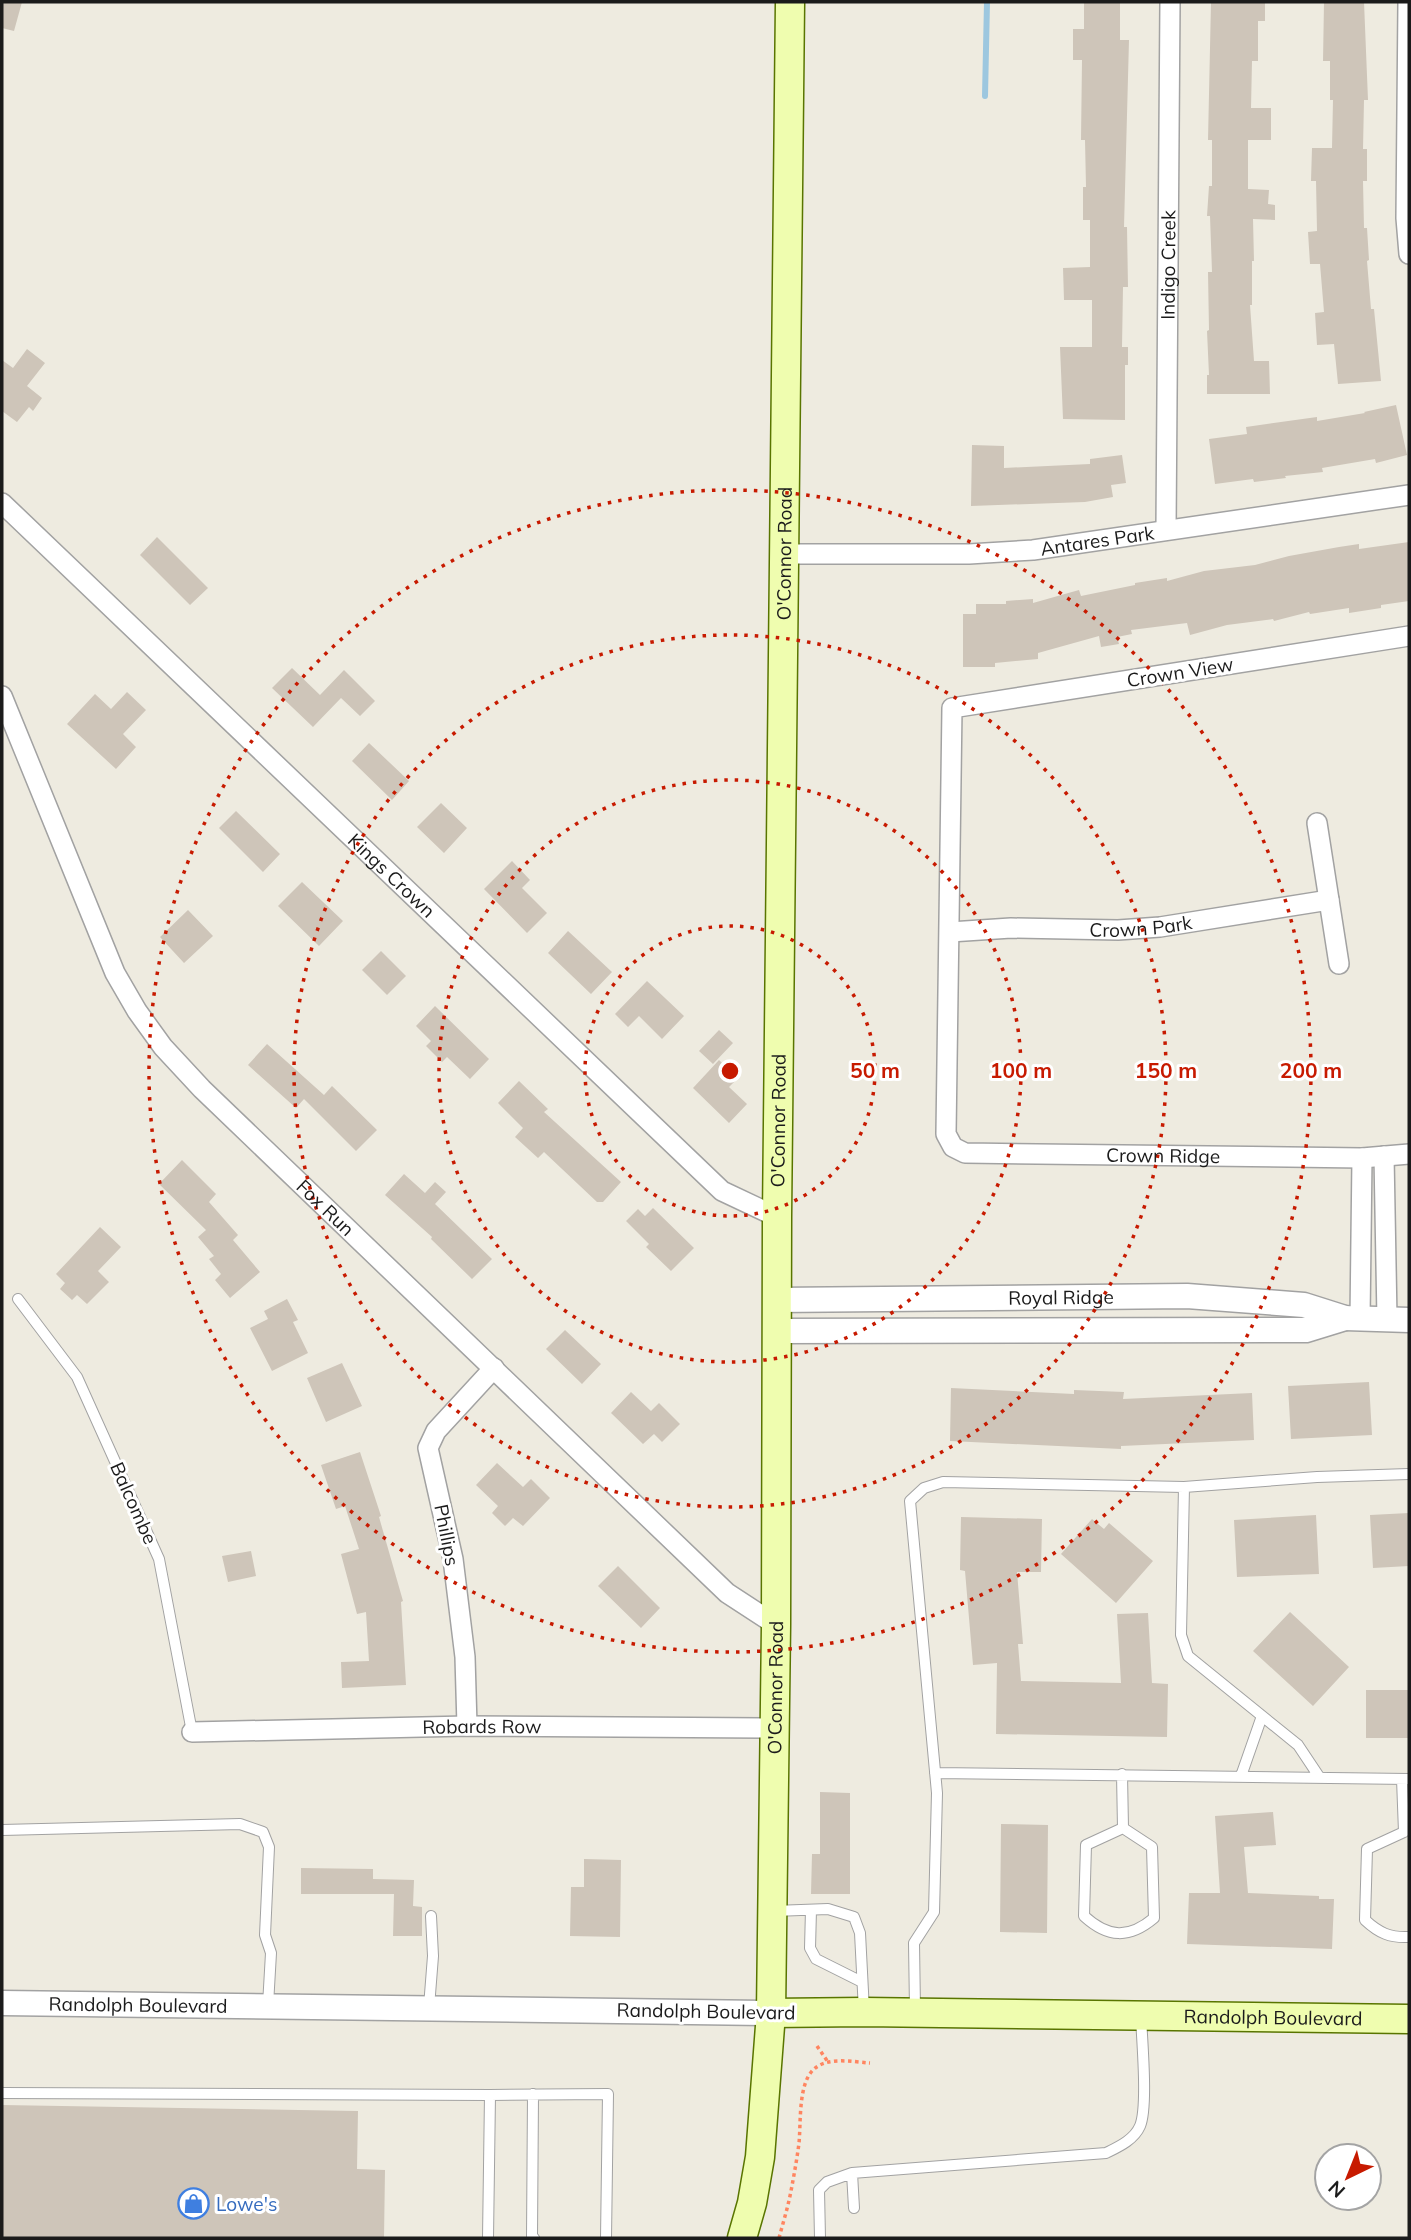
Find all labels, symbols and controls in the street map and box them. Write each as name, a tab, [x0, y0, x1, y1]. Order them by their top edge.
street label: Indigo Creek	[1156, 210, 1180, 320]
street label: O'Connor Road	[771, 487, 797, 621]
street label: Antares Park	[1039, 520, 1156, 561]
street label: Crown View	[1125, 652, 1235, 692]
street label: Kings Crown	[343, 828, 440, 923]
street label: Crown Park	[1089, 910, 1194, 942]
street label: O'Connor Road	[765, 1054, 791, 1188]
text: 50 m	[850, 1057, 900, 1083]
text: 100 m	[990, 1057, 1052, 1083]
text: 150 m	[1135, 1057, 1197, 1083]
text: 200 m	[1280, 1057, 1342, 1083]
centre of rings	[718, 1059, 742, 1083]
street label: Crown Ridge	[1106, 1143, 1220, 1168]
street label: Fox Run	[291, 1174, 360, 1241]
street label: Royal Ridge	[1008, 1285, 1114, 1310]
street label: Balcombe	[105, 1458, 163, 1548]
street label: Phillips	[429, 1502, 465, 1568]
street label: O'Connor Road	[762, 1621, 788, 1755]
street label: Robards Row	[422, 1714, 542, 1739]
street label: Randolph Boulevard	[48, 1992, 228, 2018]
street label: Randolph Boulevard	[616, 1997, 796, 2025]
street label: Randolph Boulevard	[1183, 2004, 1363, 2030]
north arrow	[1313, 2142, 1383, 2212]
text: N	[1323, 2176, 1350, 2203]
shop icon: Lowe's	[176, 2187, 210, 2221]
place label: Lowe's	[216, 2192, 277, 2216]

